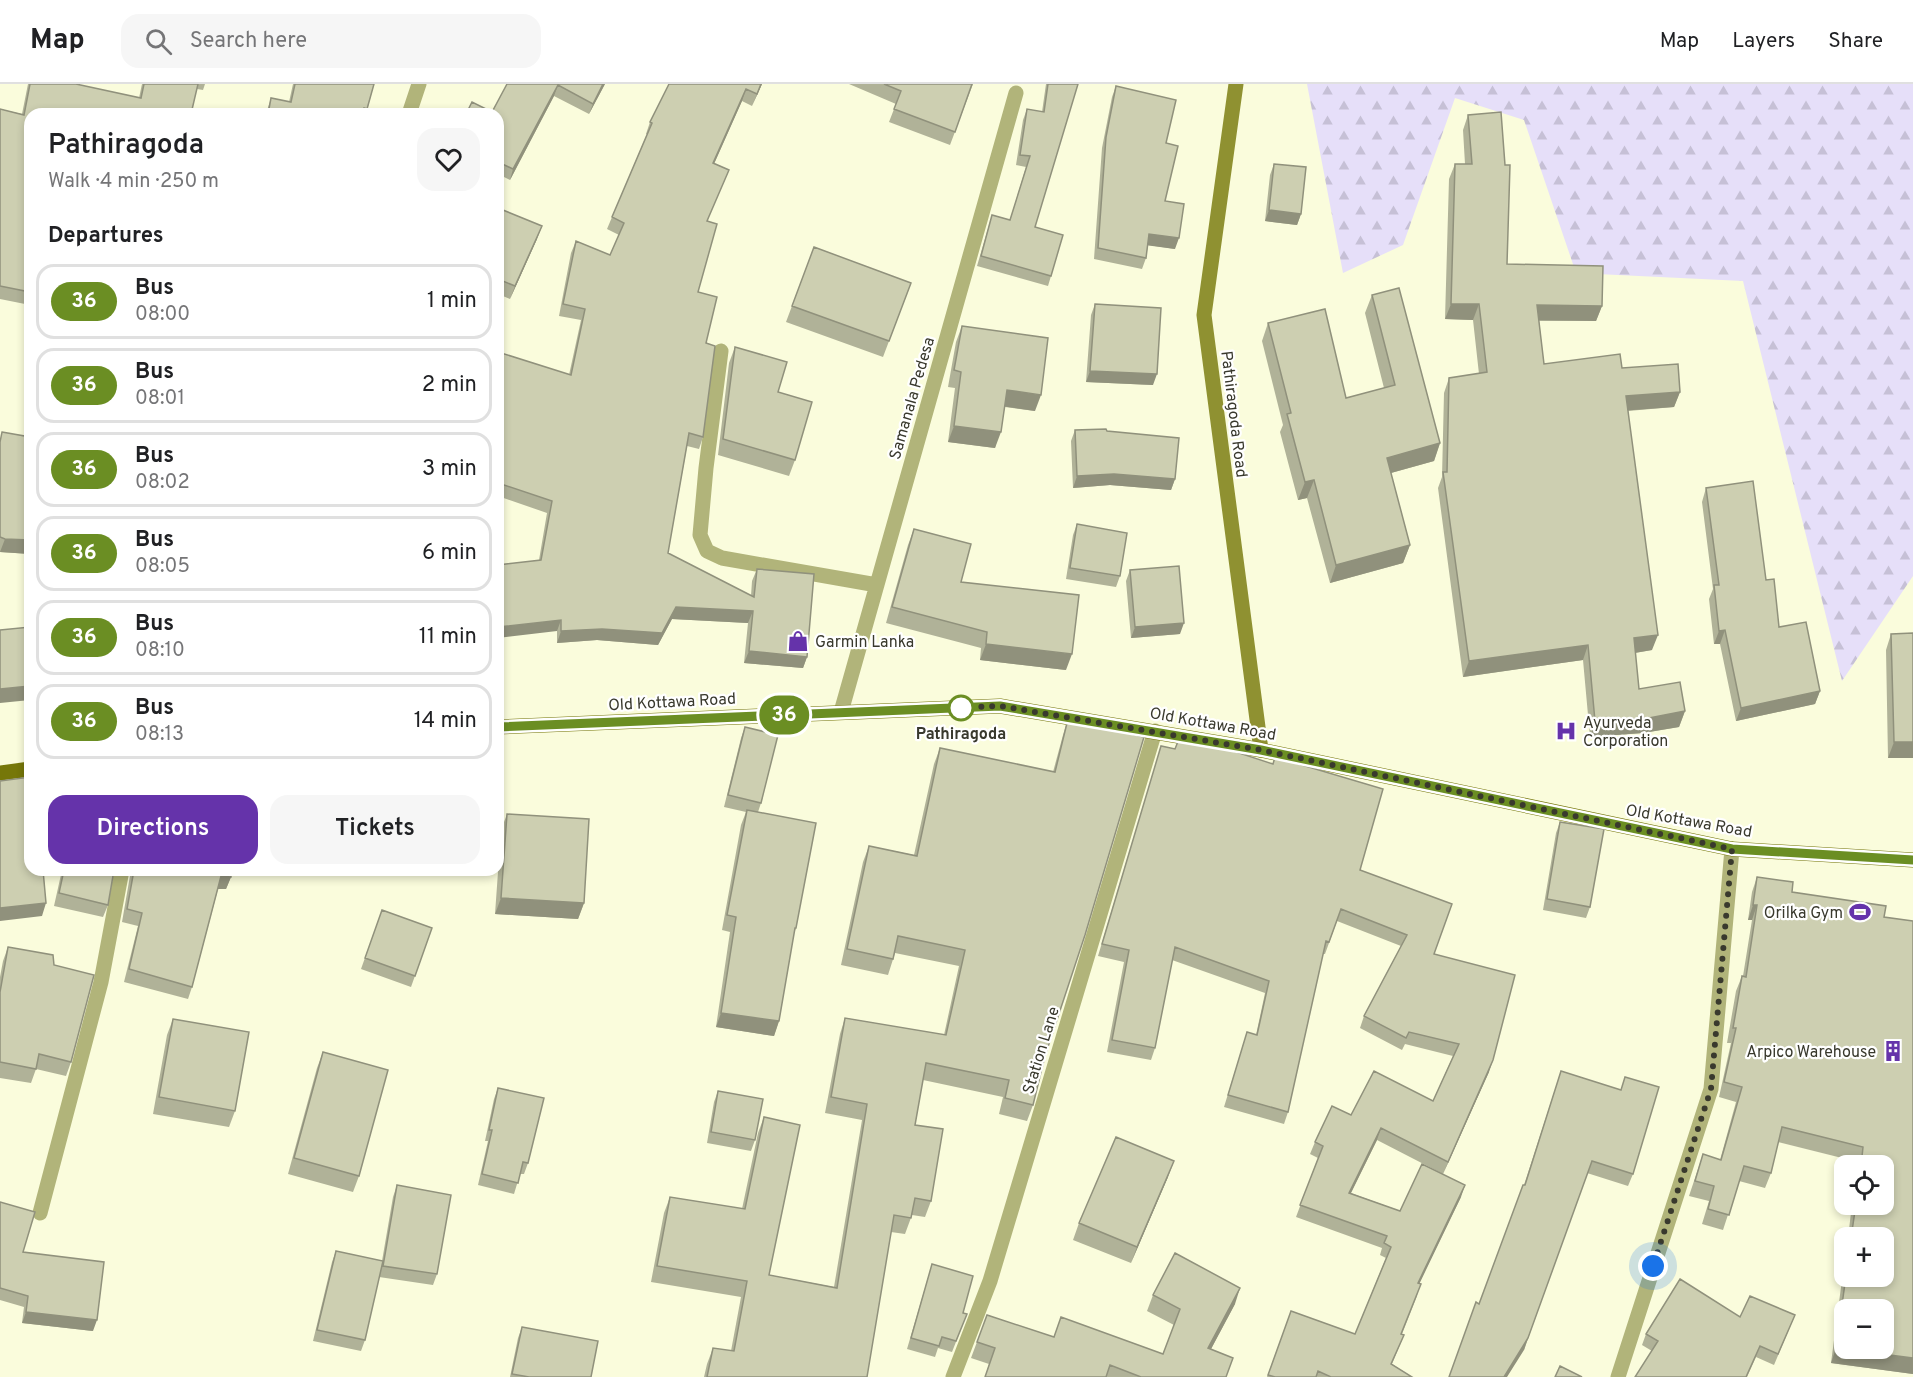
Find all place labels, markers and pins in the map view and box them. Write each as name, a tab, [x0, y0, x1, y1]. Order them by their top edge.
shop icon: Garmin Lanka	[786, 629, 810, 653]
place label: Garmin Lanka	[815, 633, 914, 653]
marker: Pathiragoda	[948, 695, 974, 721]
place label: Ayurveda Corporation	[1583, 714, 1668, 752]
hospital icon: Ayurveda Corporation	[1554, 719, 1578, 743]
place label: Pathiragoda	[916, 725, 1006, 745]
sports icon: Orilka Gym	[1848, 900, 1872, 924]
place label: Orilka Gym	[1764, 904, 1843, 924]
building icon: Arpico Warehouse	[1881, 1039, 1905, 1063]
place label: Arpico Warehouse	[1746, 1043, 1876, 1063]

